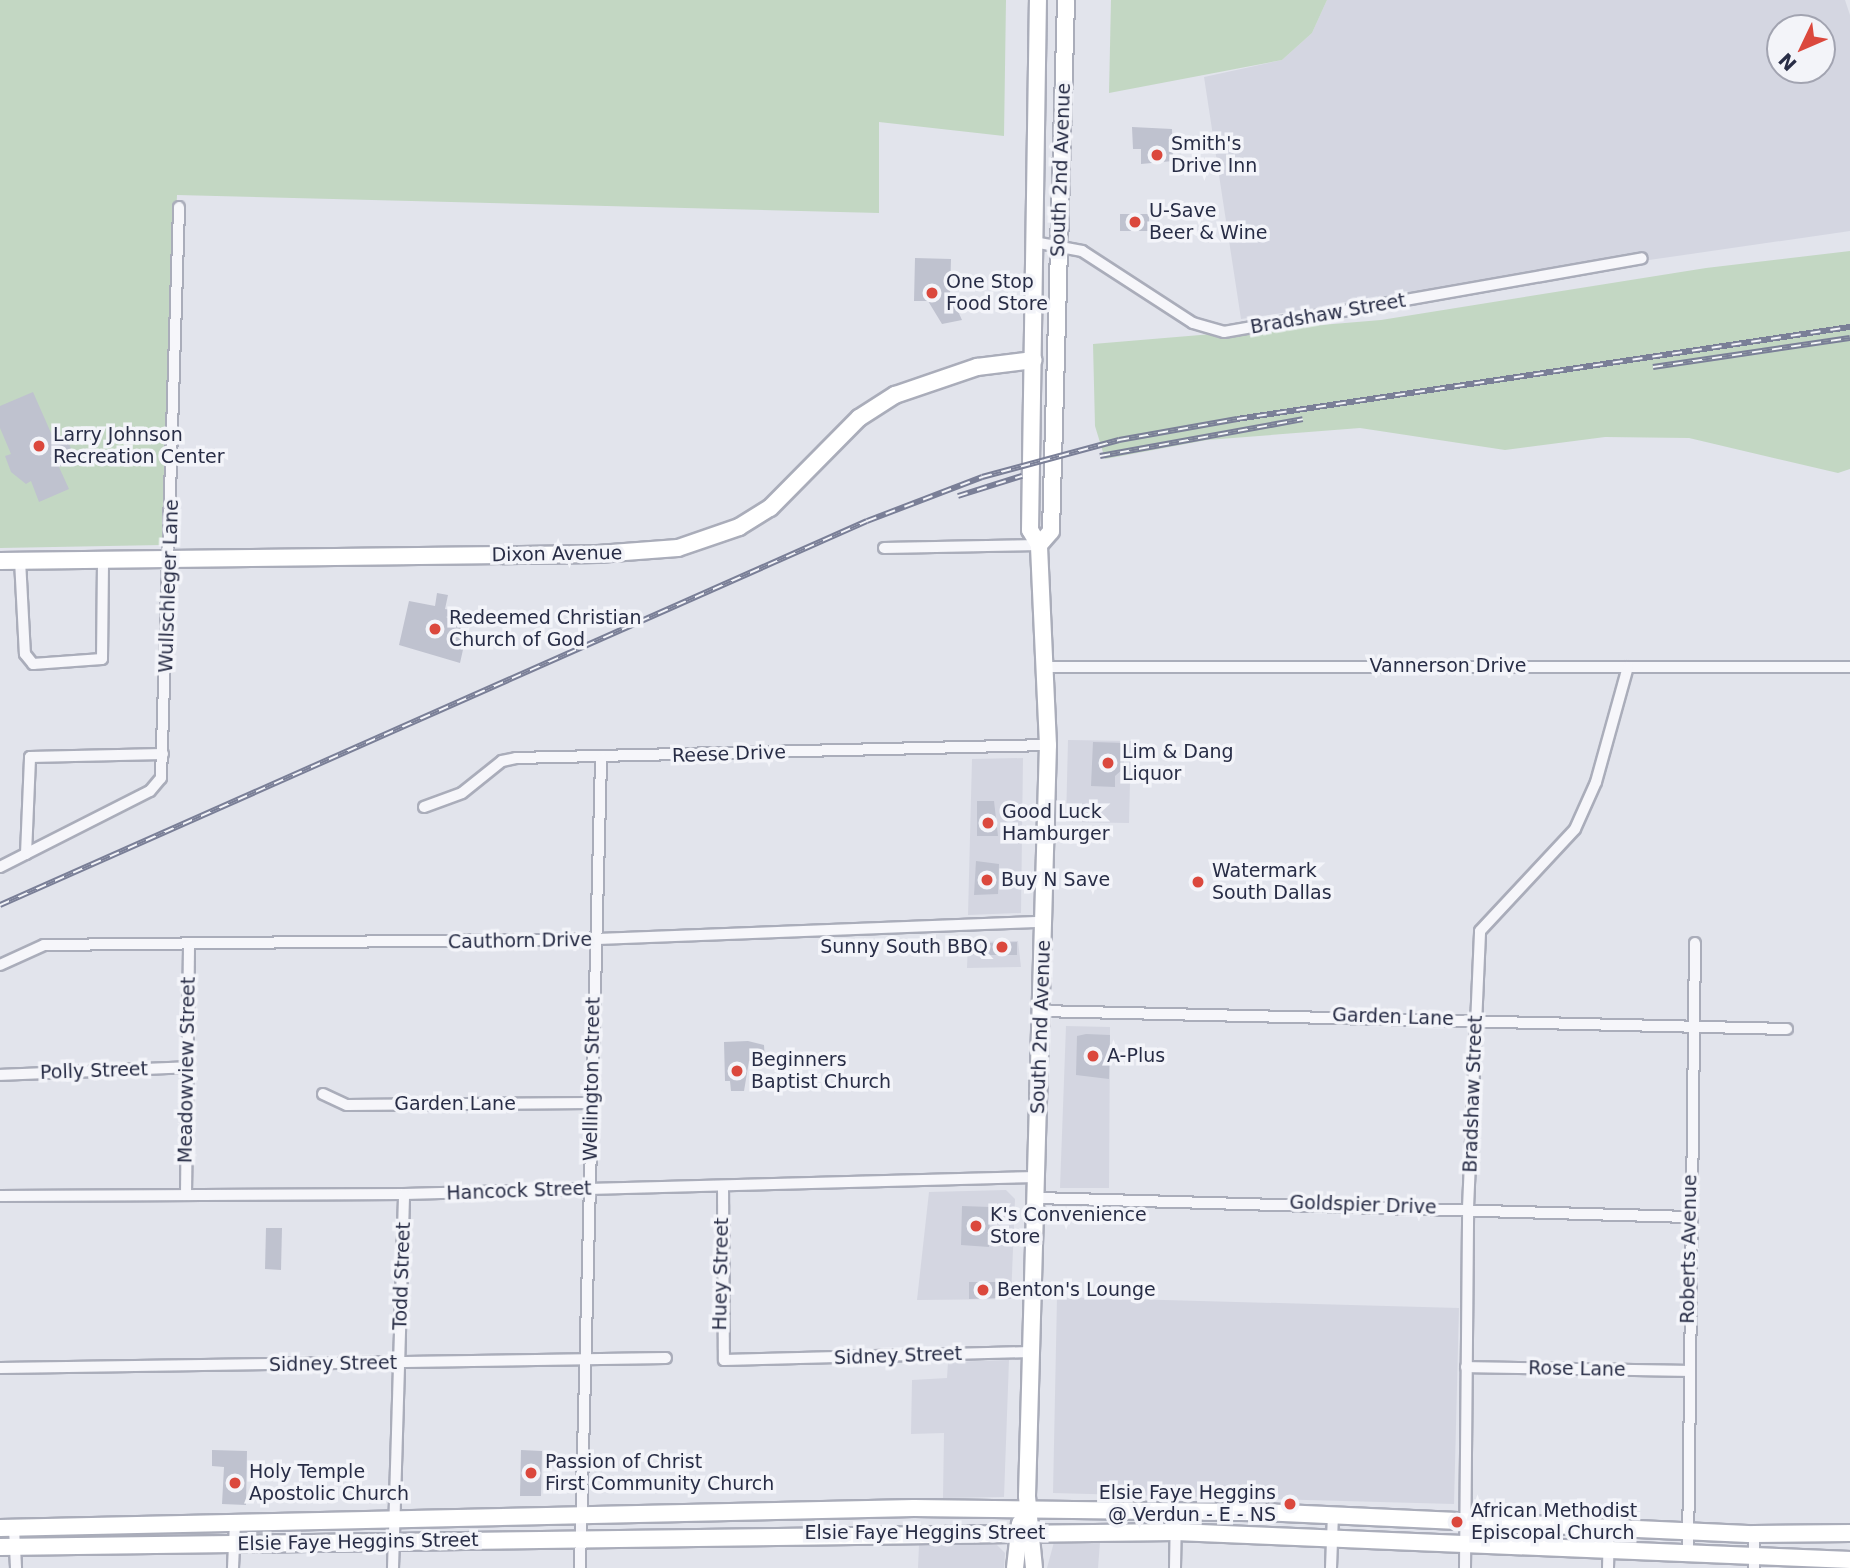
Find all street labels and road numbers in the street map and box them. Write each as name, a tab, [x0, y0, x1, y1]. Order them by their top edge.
street label: South 2nd Avenue	[1047, 83, 1075, 257]
street label: Bradshaw Street	[1248, 289, 1408, 339]
street label: Wullschleger Lane	[155, 499, 183, 673]
street label: Dixon Avenue	[491, 541, 623, 567]
street label: Vannerson Drive	[1369, 655, 1527, 677]
street label: Reese Drive	[672, 741, 786, 767]
street label: Cauthorn Drive	[448, 928, 592, 954]
street label: South 2nd Avenue	[1027, 940, 1055, 1114]
street label: Meadowview Street	[174, 977, 200, 1163]
street label: Wellington Street	[579, 997, 605, 1161]
street label: Garden Lane	[1332, 1003, 1454, 1031]
street label: Bradshaw Street	[1459, 1015, 1487, 1173]
street label: Polly Street	[40, 1058, 148, 1084]
street label: Garden Lane	[394, 1093, 516, 1115]
street label: Roberts Avenue	[1676, 1174, 1702, 1324]
street label: Hancock Street	[446, 1177, 592, 1205]
street label: Goldspier Drive	[1289, 1191, 1437, 1219]
street label: Huey Street	[709, 1217, 733, 1331]
street label: Todd Street	[389, 1222, 415, 1330]
street label: Sidney Street	[834, 1342, 962, 1370]
street label: Sidney Street	[269, 1351, 397, 1377]
street label: Rose Lane	[1528, 1357, 1626, 1381]
street label: Elsie Faye Heggins Street	[804, 1522, 1046, 1544]
street label: Elsie Faye Heggins Street	[237, 1528, 479, 1556]

